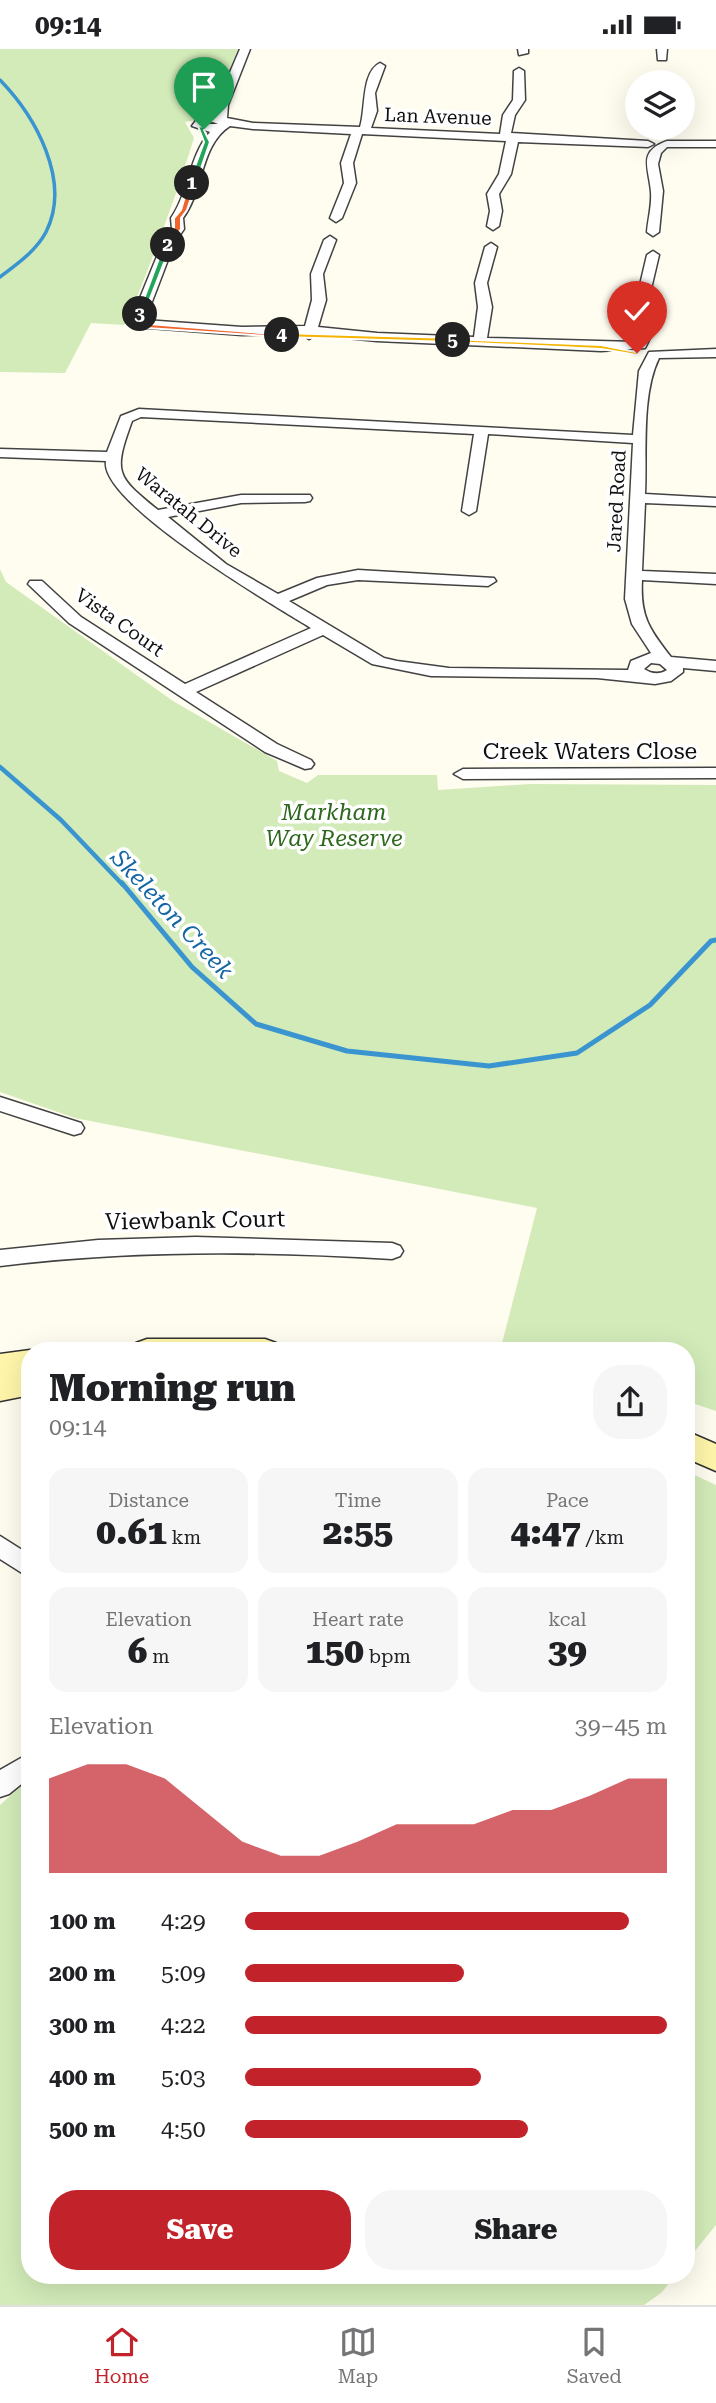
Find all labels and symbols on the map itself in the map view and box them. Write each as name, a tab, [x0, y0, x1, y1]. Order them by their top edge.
pin	[174, 57, 234, 129]
street label: Lan Avenue	[384, 103, 492, 130]
pin: 1	[174, 165, 210, 201]
pin: 2	[150, 227, 186, 263]
pin	[607, 281, 667, 353]
pin: 3	[122, 296, 158, 331]
pin: 4	[264, 317, 300, 353]
pin: 5	[435, 323, 470, 357]
street label: Jared Road	[602, 449, 631, 553]
street label: Waratah Drive	[131, 462, 247, 562]
street label: Vista Court	[71, 583, 168, 661]
street label: Creek Waters Close	[483, 738, 697, 765]
park label: Markham Way Reserve	[265, 799, 403, 852]
water label: Skeleton Creek	[104, 843, 239, 984]
street label: Viewbank Court	[105, 1205, 286, 1236]

